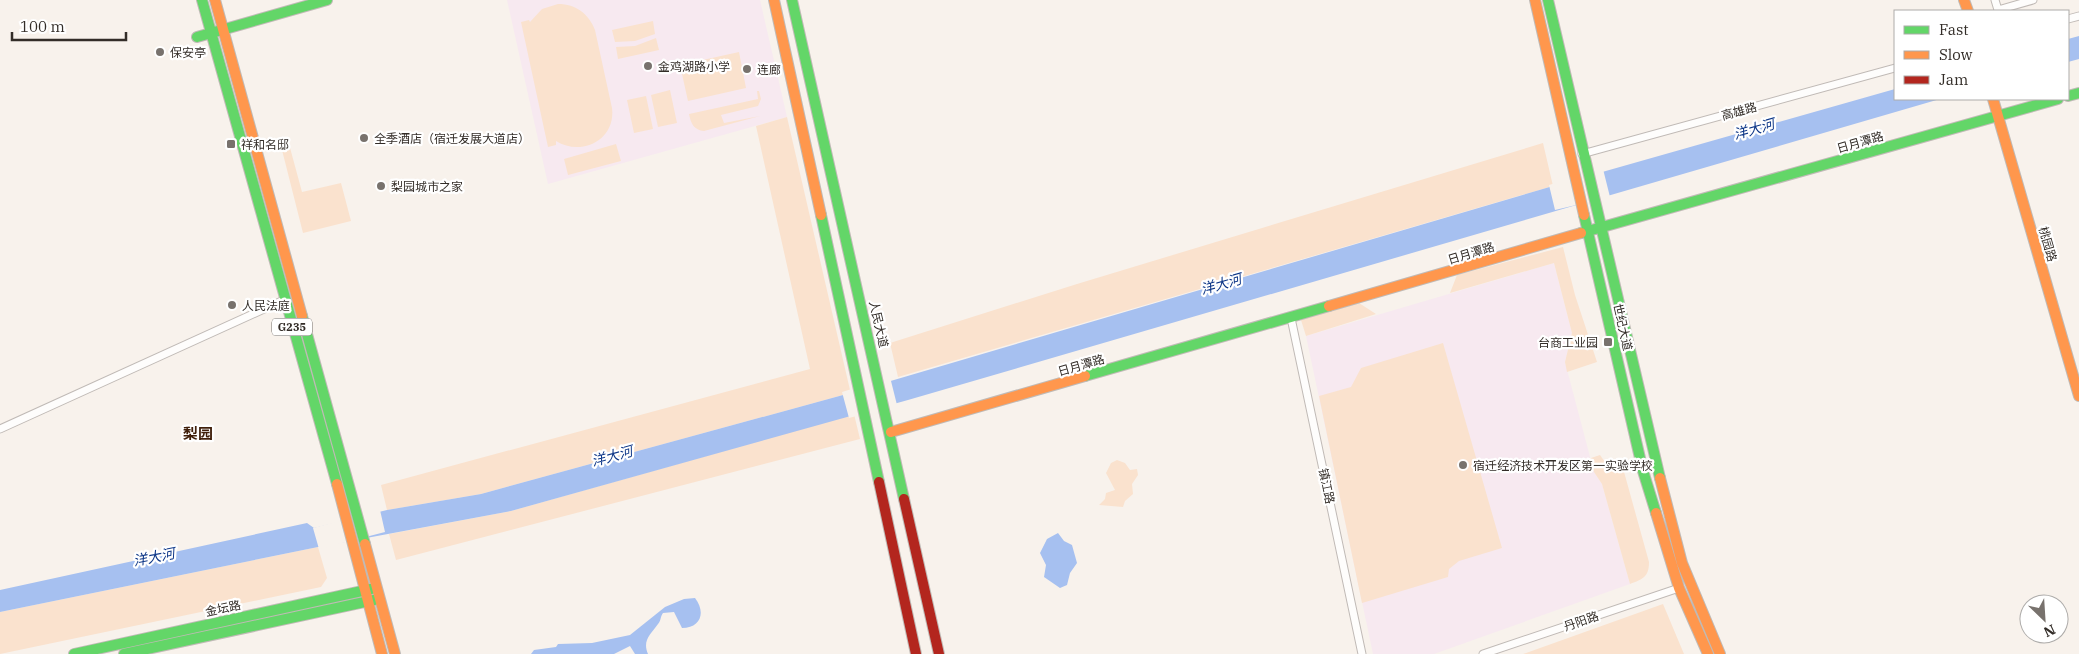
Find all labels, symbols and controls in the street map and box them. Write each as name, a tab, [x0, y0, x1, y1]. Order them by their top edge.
scale bar	[12, 10, 126, 42]
legend	[1894, 10, 2069, 100]
text: 100 m	[20, 17, 65, 36]
text: Fast	[1939, 20, 1969, 39]
place label: 保安亭	[170, 45, 206, 60]
text: Slow	[1939, 45, 1973, 64]
marker: 保安亭	[154, 46, 166, 58]
place label: 金鸡湖路小学	[658, 59, 730, 74]
marker: 金鸡湖路小学	[642, 60, 654, 72]
place label: 连廊	[757, 62, 781, 77]
marker: 连廊	[741, 63, 753, 75]
text: Jam	[1939, 70, 1968, 89]
street label: 高雄路	[1720, 99, 1758, 123]
water label: 洋大河	[1731, 114, 1780, 143]
street label: 日月潭路	[1835, 128, 1885, 156]
place label: 全季酒店（宿迁发展大道店）	[374, 131, 530, 146]
marker: 全季酒店（宿迁发展大道店）	[358, 132, 370, 144]
place label: 祥和名邸	[241, 137, 289, 152]
marker: 祥和名邸	[225, 138, 237, 150]
place label: 梨园城市之家	[391, 179, 463, 194]
marker: 梨园城市之家	[375, 180, 387, 192]
street label: 桃园路	[2036, 225, 2060, 263]
street label: 日月潭路	[1446, 239, 1496, 267]
water label: 洋大河	[1198, 269, 1247, 298]
place label: 人民法庭	[242, 298, 290, 313]
marker: 人民法庭	[226, 299, 238, 311]
street label: 人民大道	[866, 299, 892, 349]
street label: 世纪大道	[1610, 302, 1636, 352]
road number: G235	[272, 318, 312, 336]
place label: 台商工业园	[1538, 335, 1598, 350]
marker: 台商工业园	[1602, 336, 1614, 348]
street label: 日月潭路	[1056, 351, 1106, 379]
district label: 梨园	[183, 424, 213, 443]
water label: 洋大河	[589, 441, 638, 470]
place label: 宿迁经济技术开发区第一实验学校	[1473, 458, 1653, 473]
marker: 宿迁经济技术开发区第一实验学校	[1457, 459, 1469, 471]
street label: 镇江路	[1316, 467, 1338, 505]
water label: 洋大河	[132, 544, 179, 570]
north arrow	[2019, 594, 2069, 644]
street label: 金坛路	[204, 597, 242, 619]
street label: 丹阳路	[1562, 608, 1600, 634]
text: N	[2041, 620, 2058, 641]

